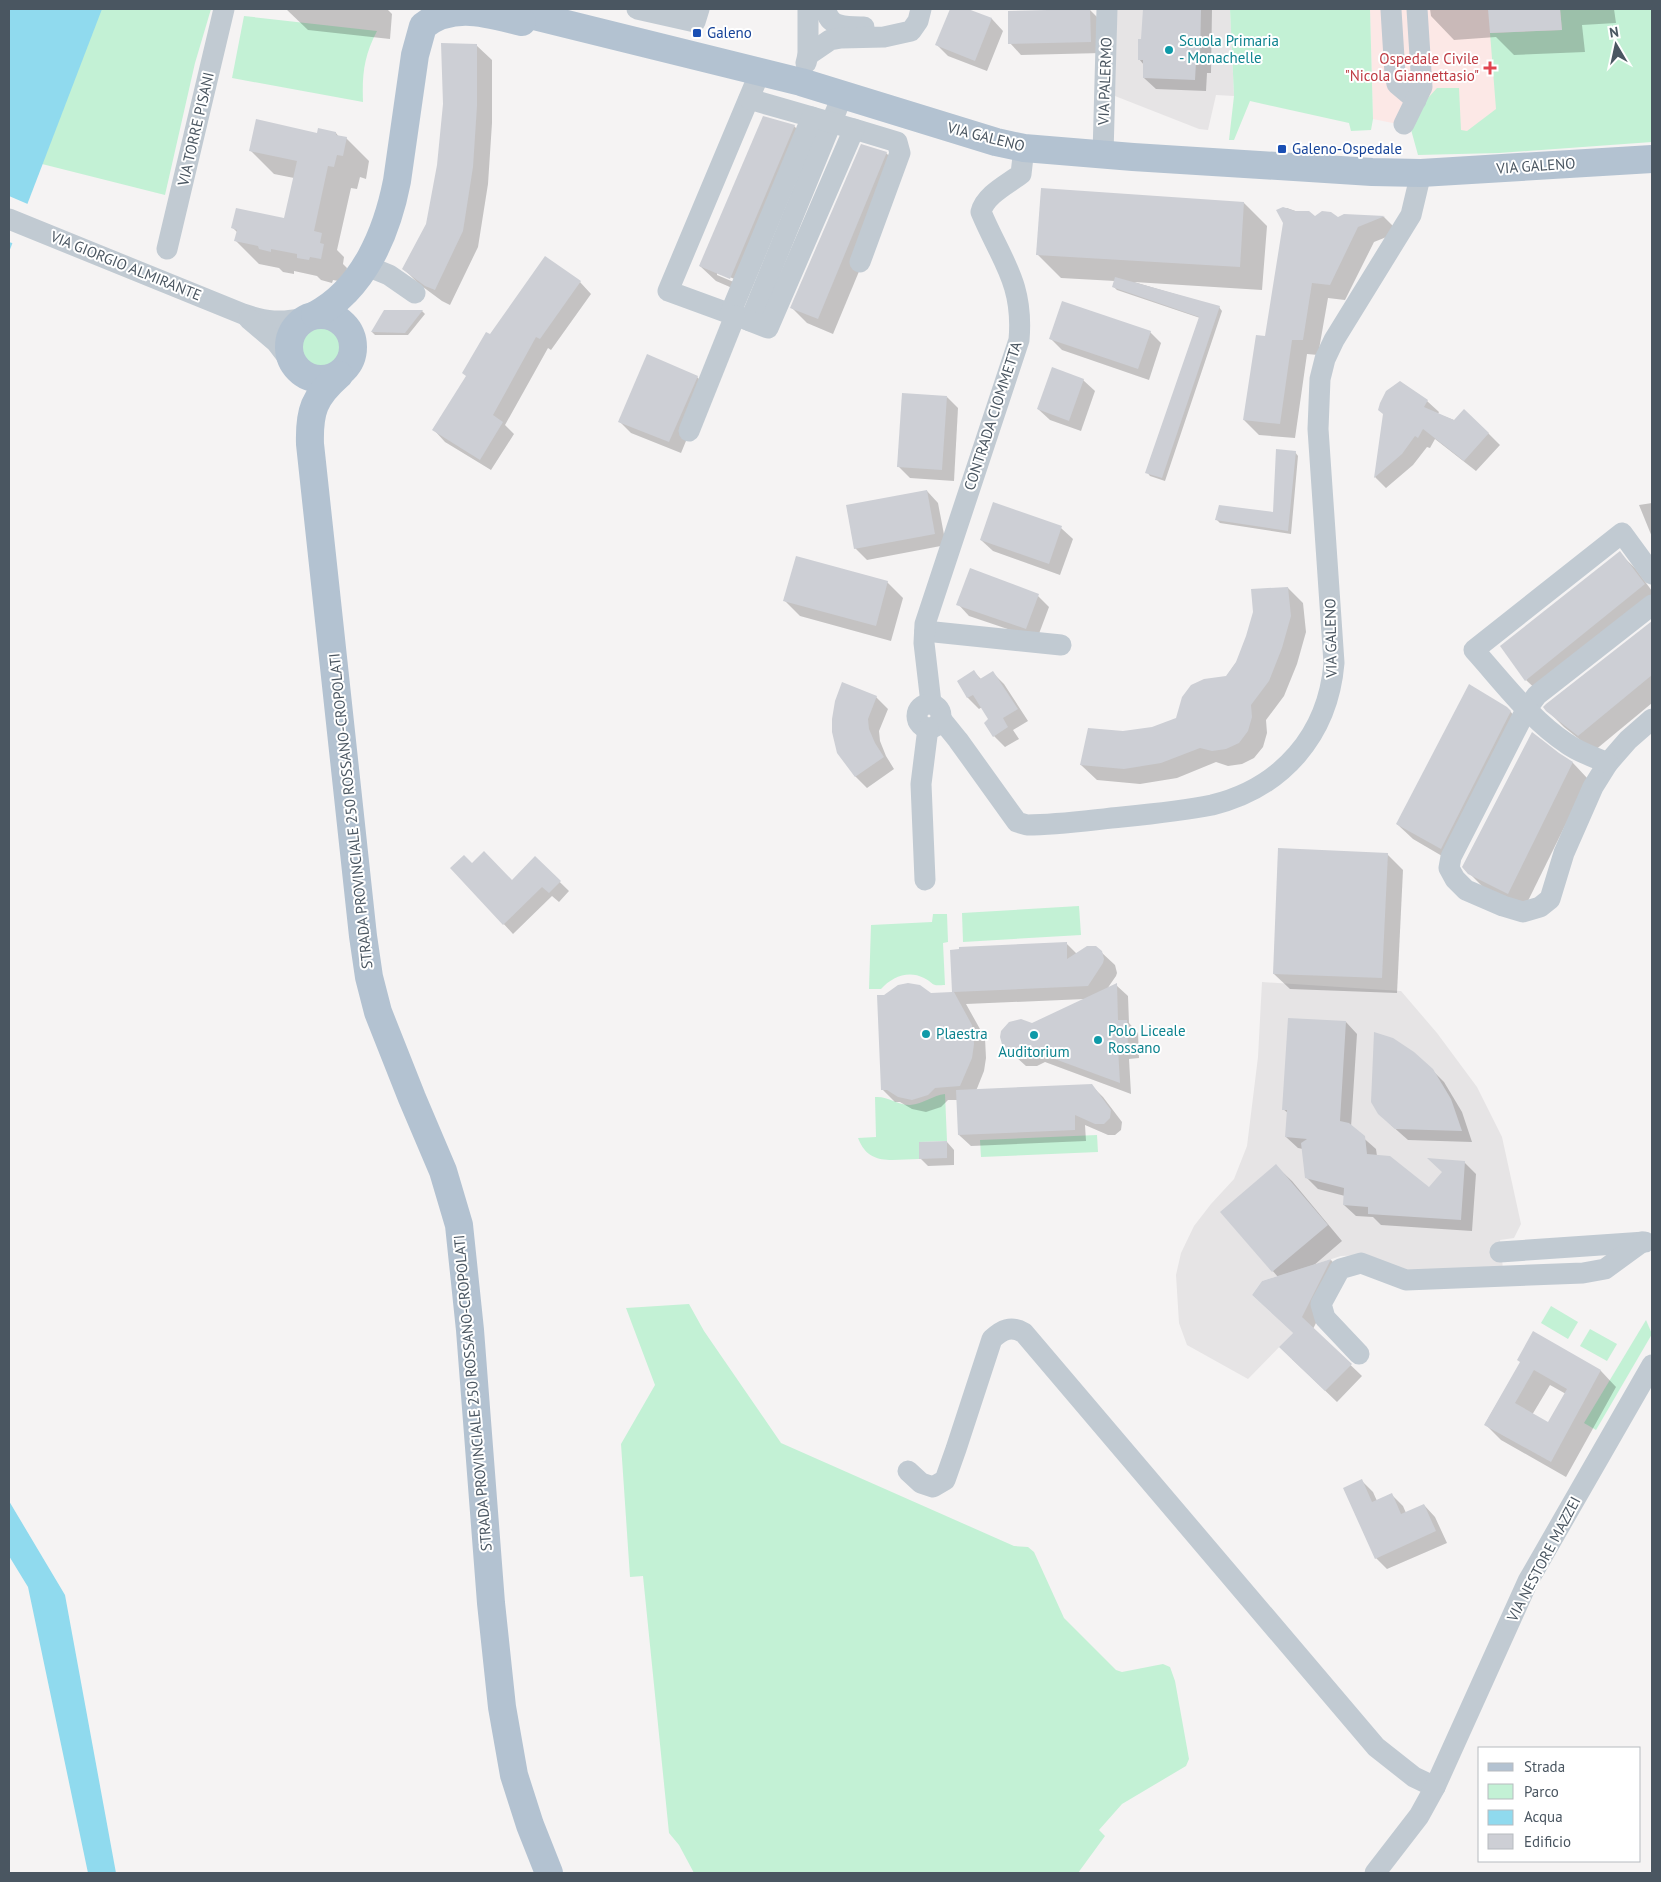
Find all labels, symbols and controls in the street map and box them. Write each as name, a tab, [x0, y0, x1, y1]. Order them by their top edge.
north arrow	[1591, 20, 1641, 70]
place label: Galeno	[707, 23, 752, 42]
text: N	[1608, 23, 1620, 42]
marker: Galeno	[691, 27, 703, 39]
place label: Scuola Primaria - Monachelle	[1179, 31, 1279, 67]
street label: VIA PALERMO	[1093, 37, 1116, 126]
marker: Scuola Primaria - Monachelle	[1163, 44, 1175, 56]
place label: Ospedale Civile "Nicola Giannettasio"	[1345, 49, 1479, 85]
marker: Ospedale Civile "Nicola Giannettasio"	[1483, 61, 1497, 75]
street label: VIA TORRE PISANI	[173, 70, 218, 189]
street label: VIA GALENO	[944, 117, 1027, 155]
place label: Galeno-Ospedale	[1292, 139, 1402, 158]
marker: Galeno-Ospedale	[1276, 143, 1288, 155]
street label: VIA GALENO	[1495, 153, 1576, 178]
street label: VIA GIORGIO ALMIRANTE	[47, 226, 204, 304]
street label: CONTRADA CIOMMETTA	[959, 339, 1026, 493]
street label: VIA GALENO	[1320, 598, 1341, 679]
street label: STRADA PROVINCIALE 250 ROSSANO-CROPOLATI	[324, 652, 377, 970]
place label: Polo Liceale Rossano	[1108, 1021, 1186, 1057]
place label: Plaestra	[936, 1024, 988, 1043]
marker: Plaestra	[920, 1028, 932, 1040]
marker: Auditorium	[1028, 1029, 1040, 1041]
marker: Polo Liceale Rossano	[1092, 1034, 1104, 1046]
place label: Auditorium	[998, 1042, 1070, 1061]
street label: STRADA PROVINCIALE 250 ROSSANO-CROPOLATI	[449, 1234, 496, 1552]
street label: VIA NESTORE MAZZEI	[1502, 1493, 1585, 1625]
legend	[1478, 1747, 1641, 1862]
text: Strada	[1524, 1757, 1565, 1776]
text: Parco	[1524, 1782, 1559, 1801]
text: Acqua	[1524, 1807, 1563, 1826]
text: Edificio	[1524, 1832, 1571, 1851]

